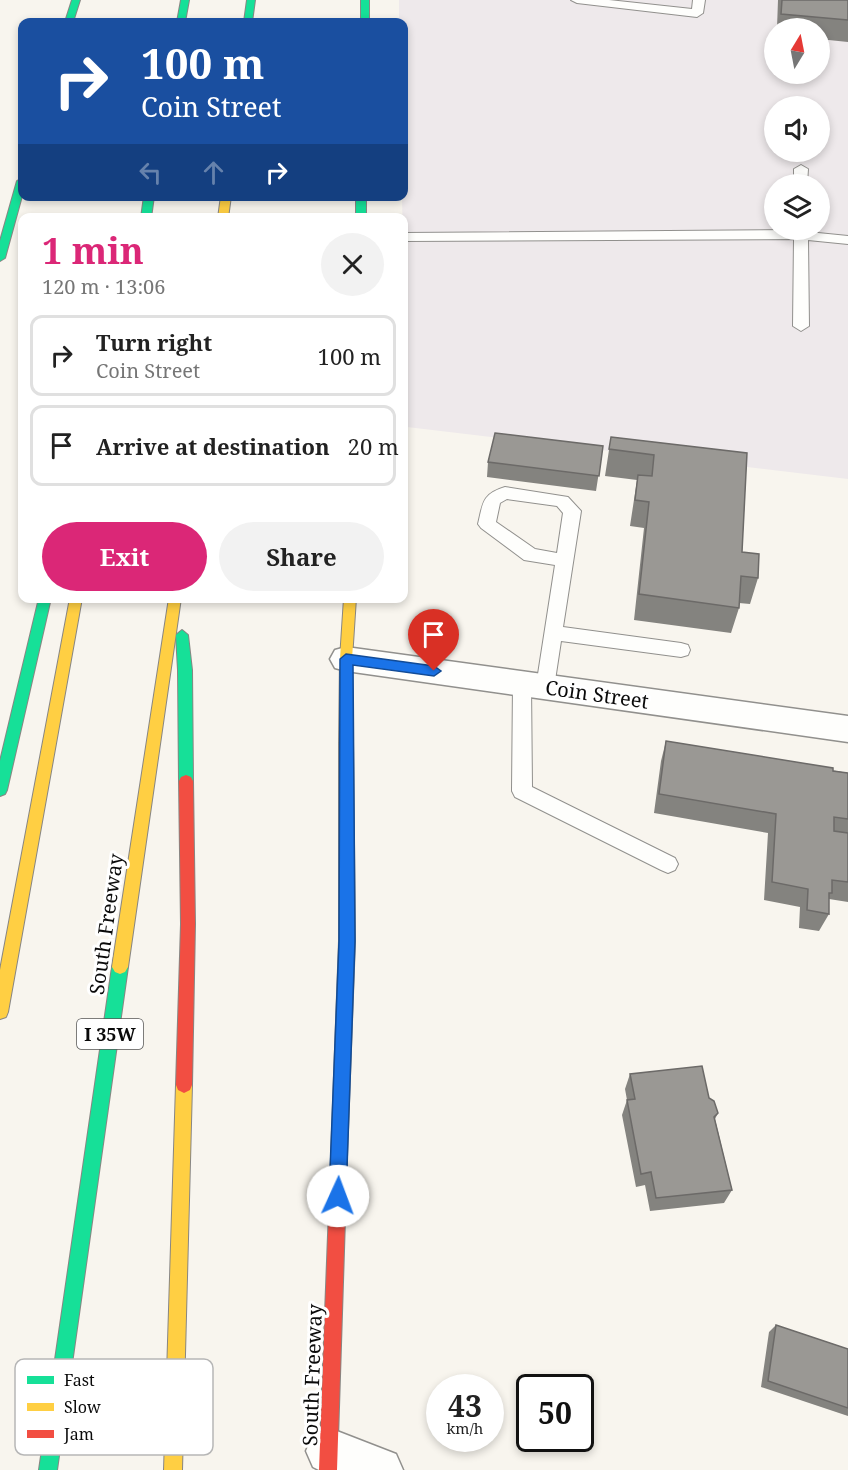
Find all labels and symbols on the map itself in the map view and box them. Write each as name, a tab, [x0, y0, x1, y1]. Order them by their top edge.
north arrow	[764, 18, 830, 84]
pin	[408, 609, 459, 671]
street label: Coin Street	[544, 673, 650, 715]
street label: South Freeway	[83, 851, 129, 996]
road number: I 35W	[77, 1019, 143, 1049]
position arrow	[306, 1164, 370, 1228]
street label: South Freeway	[296, 1303, 328, 1446]
legend	[15, 1359, 213, 1455]
text: Fast	[64, 1369, 95, 1391]
speed limit sign: 50	[516, 1374, 594, 1452]
text: Slow	[64, 1396, 101, 1418]
text: Jam	[63, 1423, 94, 1445]

